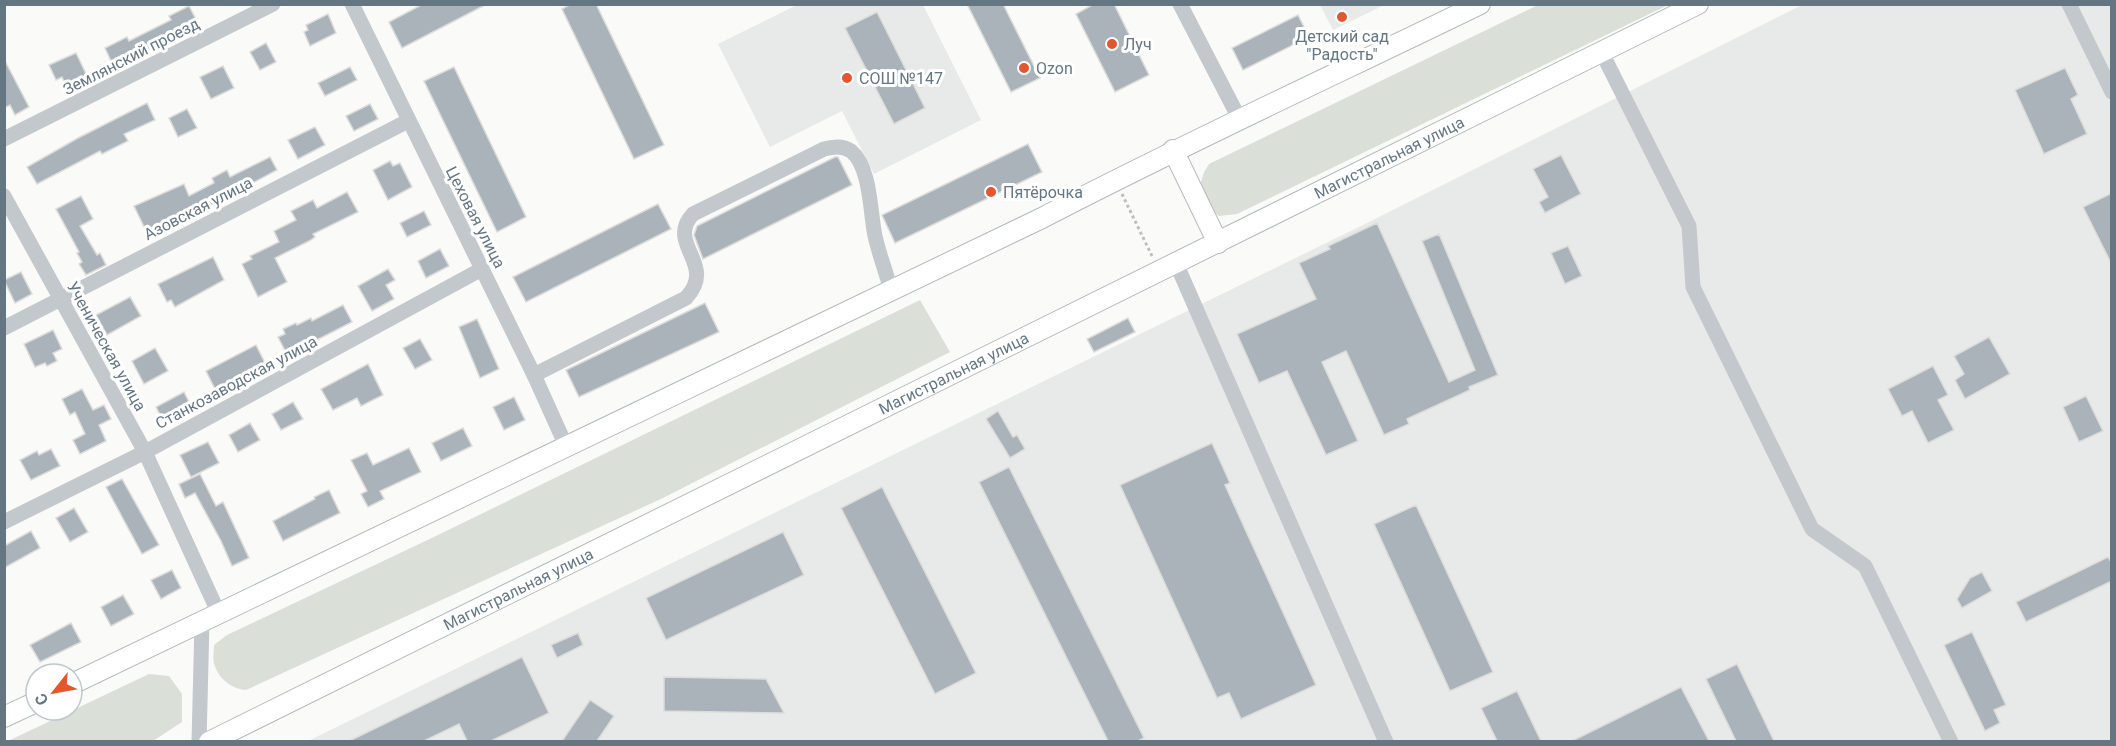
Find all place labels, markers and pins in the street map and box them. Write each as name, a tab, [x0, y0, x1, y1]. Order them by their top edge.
marker: Детский сад "Радость"	[1335, 10, 1349, 24]
place label: Детский сад "Радость"	[1295, 27, 1389, 64]
place label: Луч	[1124, 35, 1152, 54]
marker: Луч	[1105, 37, 1119, 51]
place label: Ozon	[1036, 59, 1073, 78]
marker: Ozon	[1017, 61, 1031, 75]
place label: СОШ №147	[859, 69, 943, 88]
marker: СОШ №147	[840, 71, 854, 85]
place label: Пятёрочка	[1003, 183, 1083, 202]
marker: Пятёрочка	[984, 185, 998, 199]

